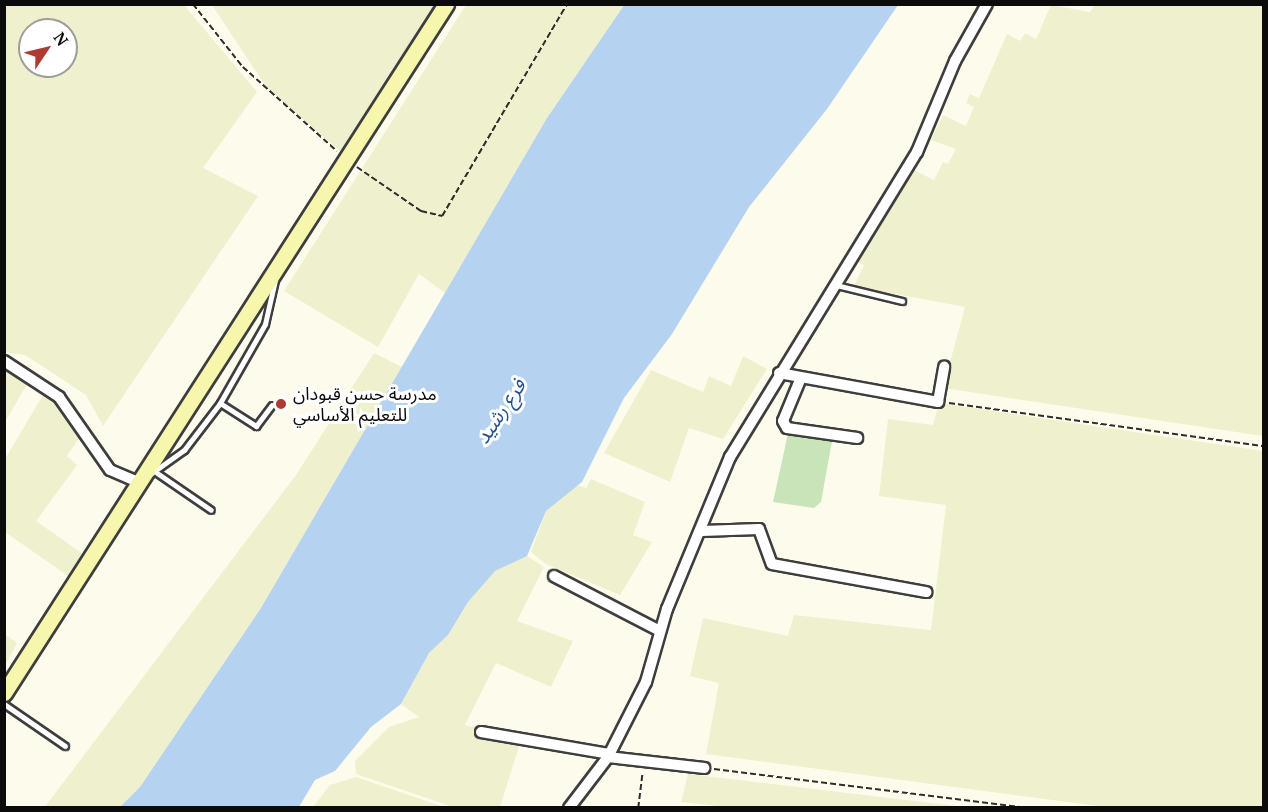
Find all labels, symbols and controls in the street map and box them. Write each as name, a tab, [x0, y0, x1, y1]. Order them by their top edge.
north arrow	[18, 18, 78, 78]
text: N	[49, 28, 74, 50]
water label: فرع رشيد	[470, 374, 530, 448]
place label: مدرسة حسن قبودان للتعليم الأساسي	[293, 383, 437, 426]
marker: مدرسة حسن قبودان للتعليم الأساسي	[274, 397, 288, 411]

